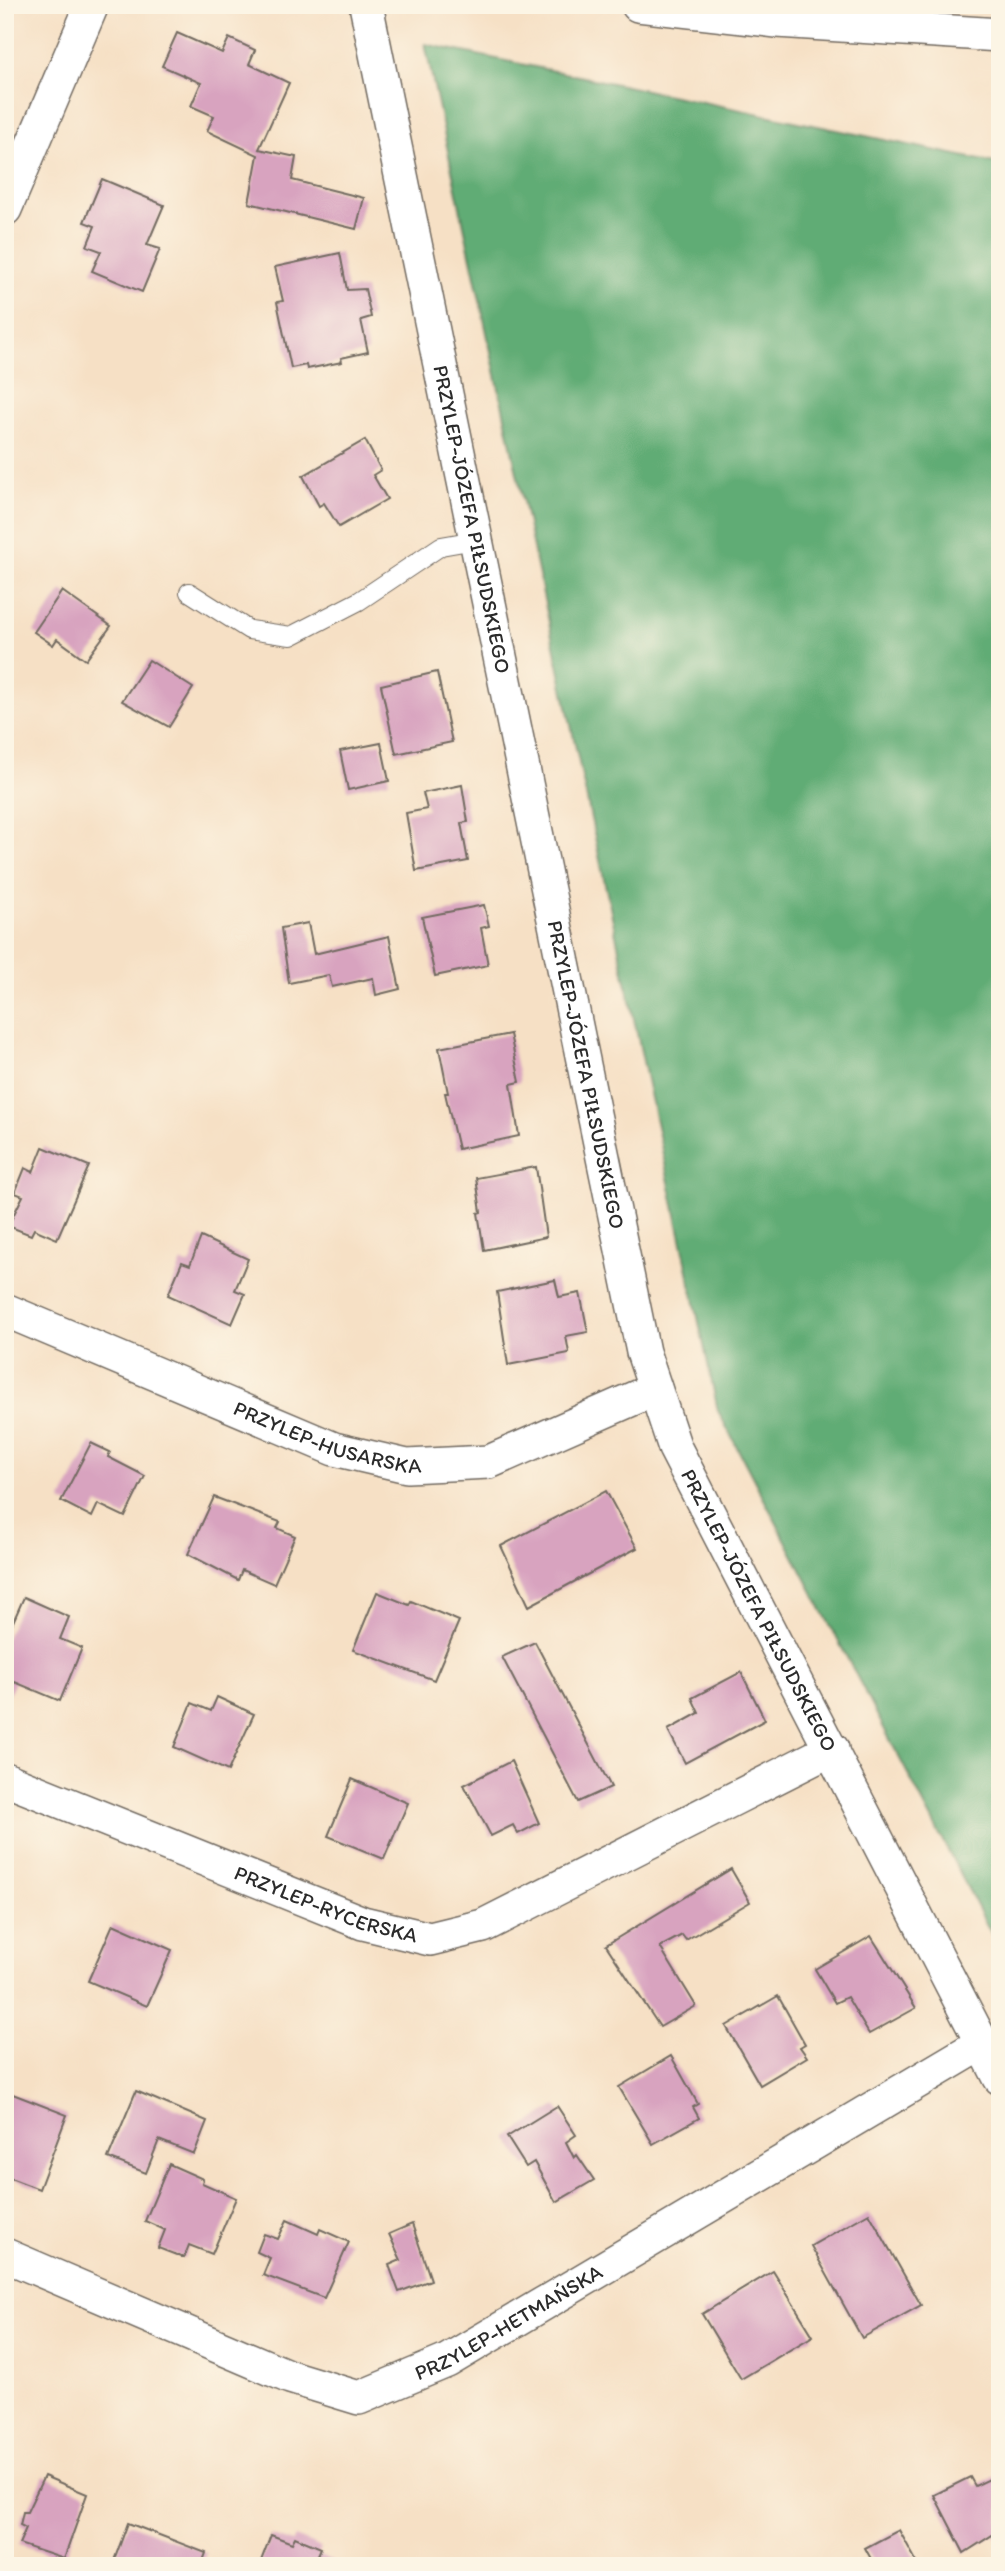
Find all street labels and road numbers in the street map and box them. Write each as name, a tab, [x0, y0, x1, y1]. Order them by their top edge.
street label: PRZYLEP-JÓZEFA PIŁSUDSKIEGO	[428, 363, 516, 676]
street label: PRZYLEP-JÓZEFA PIŁSUDSKIEGO	[543, 918, 630, 1231]
street label: PRZYLEP-HUSARSKA	[230, 1395, 422, 1478]
street label: PRZYLEP-JÓZEFA PIŁSUDSKIEGO	[676, 1465, 842, 1756]
street label: PRZYLEP-RYCERSKA	[231, 1860, 421, 1948]
street label: PRZYLEP-HETMAŃSKA	[411, 2258, 607, 2385]

